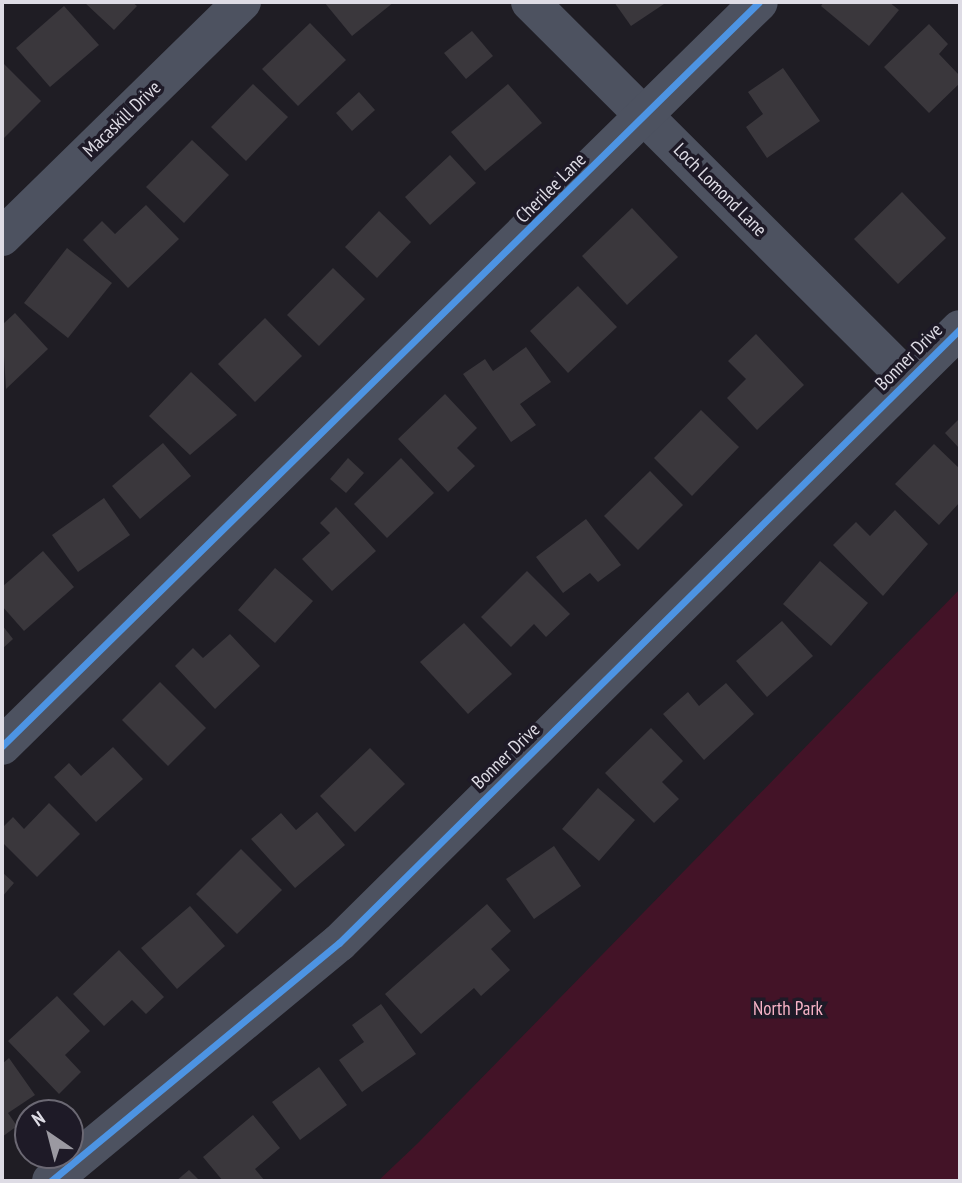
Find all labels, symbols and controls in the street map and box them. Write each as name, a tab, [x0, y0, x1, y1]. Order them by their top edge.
street label: Macaskill Drive	[78, 76, 166, 162]
street label: Loch Lomond Lane	[669, 139, 771, 241]
street label: Cherilee Lane	[511, 148, 591, 228]
street label: Bonner Drive	[871, 319, 947, 395]
street label: Bonner Drive	[467, 718, 545, 794]
park label: North Park	[753, 998, 823, 1020]
north arrow	[14, 1099, 84, 1169]
text: N	[27, 1106, 49, 1131]

